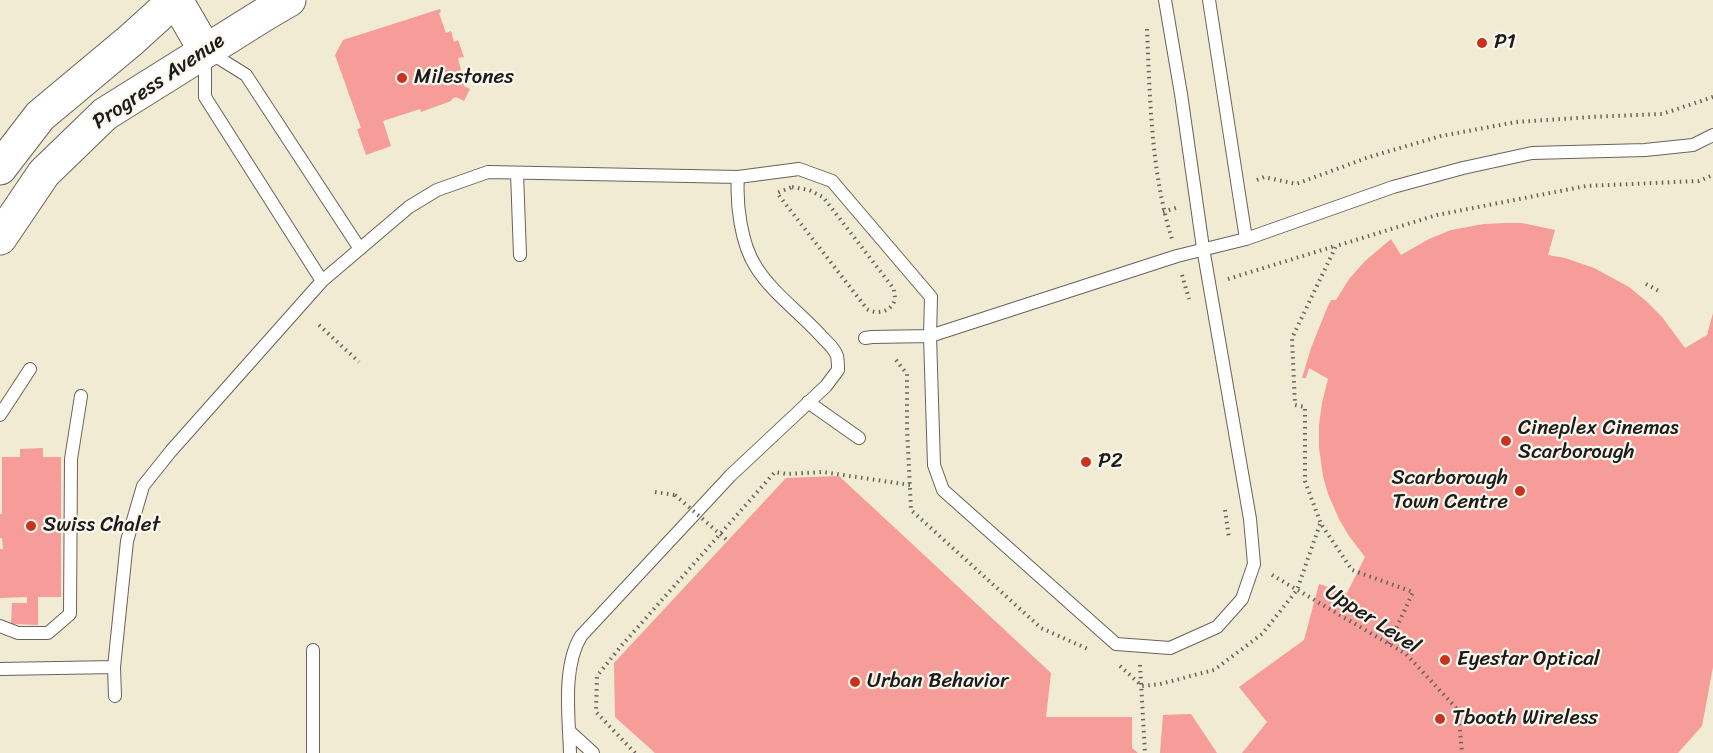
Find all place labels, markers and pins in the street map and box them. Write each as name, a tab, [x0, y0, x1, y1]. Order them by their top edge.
place label: P1	[1494, 30, 1516, 56]
marker: P1	[1475, 36, 1489, 50]
place label: Milestones	[414, 65, 514, 91]
marker: Milestones	[395, 71, 409, 85]
place label: Cineplex Cinemas Scarborough	[1518, 416, 1679, 466]
marker: Cineplex Cinemas Scarborough	[1499, 434, 1513, 448]
place label: P2	[1098, 449, 1123, 475]
marker: P2	[1079, 455, 1093, 469]
place label: Scarborough Town Centre	[1391, 466, 1508, 516]
marker: Scarborough Town Centre	[1513, 484, 1527, 498]
place label: Swiss Chalet	[43, 513, 160, 539]
marker: Swiss Chalet	[24, 519, 38, 533]
place label: Eyestar Optical	[1457, 647, 1600, 673]
marker: Eyestar Optical	[1438, 653, 1452, 667]
place label: Urban Behavior	[867, 669, 1009, 695]
marker: Urban Behavior	[848, 675, 862, 689]
place label: Tbooth Wireless	[1452, 706, 1598, 732]
marker: Tbooth Wireless	[1433, 712, 1447, 726]

